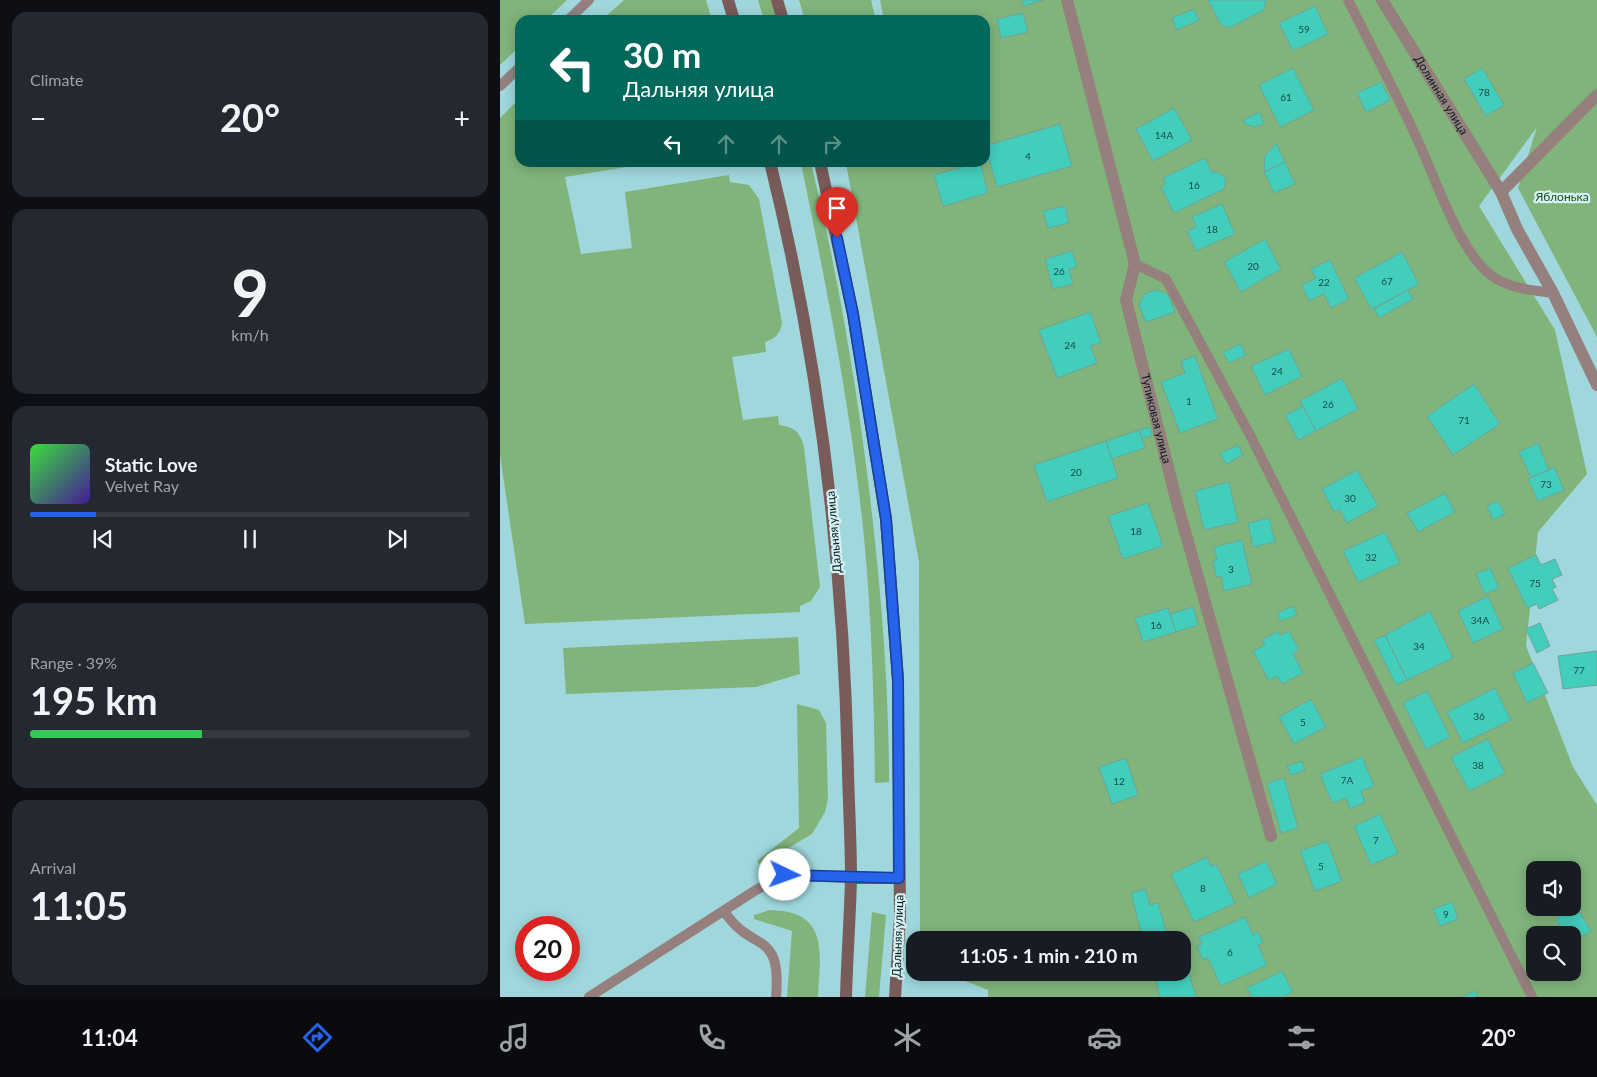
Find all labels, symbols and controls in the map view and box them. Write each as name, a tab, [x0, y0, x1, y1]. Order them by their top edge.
house number: 59	[1298, 23, 1310, 35]
text: 30 m	[623, 33, 701, 75]
icon: left	[540, 35, 605, 100]
street label: Долинная улица	[1411, 52, 1472, 138]
text: Climate	[30, 70, 83, 89]
text: Дальняя улица	[623, 75, 774, 102]
house number: 78	[1478, 86, 1490, 98]
house number: 61	[1280, 91, 1292, 103]
text: 20°	[220, 94, 280, 140]
text: −	[30, 101, 46, 135]
text: +	[454, 101, 470, 135]
house number: 14А	[1155, 129, 1173, 141]
icon: left	[659, 130, 687, 158]
icon: ahead	[712, 130, 740, 158]
icon: ahead	[765, 130, 793, 158]
icon: right	[818, 130, 846, 158]
house number: 4	[1025, 150, 1031, 162]
house number: 16	[1188, 179, 1200, 191]
pin	[816, 187, 858, 238]
park label: Яблонька	[1534, 189, 1589, 204]
icon: arrive	[823, 194, 851, 222]
house number: 18	[1206, 223, 1218, 235]
text: 9	[231, 253, 269, 331]
house number: 20	[1247, 260, 1259, 272]
house number: 26	[1053, 265, 1065, 277]
house number: 67	[1381, 275, 1393, 287]
house number: 22	[1318, 276, 1330, 288]
text: km/h	[231, 325, 269, 344]
house number: 24	[1064, 339, 1076, 351]
house number: 24	[1271, 365, 1283, 377]
street label: Тупиковая улица	[1138, 372, 1175, 465]
house number: 1	[1186, 395, 1192, 407]
house number: 26	[1322, 398, 1334, 410]
house number: 71	[1458, 414, 1470, 426]
text: Static Love	[105, 453, 197, 476]
house number: 20	[1070, 466, 1082, 478]
text: Velvet Ray	[105, 476, 179, 495]
house number: 73	[1540, 478, 1552, 490]
street label: Дальняя улица	[822, 490, 845, 574]
house number: 30	[1344, 492, 1356, 504]
icon: previous	[89, 525, 117, 553]
icon: pause	[236, 525, 264, 553]
icon: next	[383, 525, 411, 553]
house number: 18	[1130, 525, 1142, 537]
house number: 32	[1365, 551, 1377, 563]
house number: 3	[1228, 563, 1234, 575]
house number: 75	[1529, 577, 1541, 589]
house number: 34А	[1471, 614, 1489, 626]
house number: 16	[1150, 619, 1162, 631]
house number: 34	[1413, 640, 1425, 652]
text: Range · 39%	[30, 653, 117, 672]
house number: 77	[1573, 664, 1585, 676]
text: 195 km	[30, 677, 158, 723]
house number: 36	[1473, 710, 1485, 722]
house number: 5	[1300, 716, 1306, 728]
house number: 38	[1472, 759, 1484, 771]
house number: 7А	[1341, 774, 1354, 786]
house number: 12	[1113, 775, 1125, 787]
house number: 7	[1373, 834, 1379, 846]
position arrow	[758, 848, 810, 900]
text: Arrival	[30, 858, 76, 877]
house number: 5	[1318, 860, 1324, 872]
map controls	[1526, 861, 1581, 981]
button: sound	[1526, 861, 1581, 916]
text: 11:05	[30, 882, 128, 928]
house number: 8	[1200, 882, 1206, 894]
street label: Дальняя улица	[889, 894, 906, 978]
house number: 9	[1443, 908, 1449, 920]
speed limit sign: 20	[515, 916, 580, 981]
button: search	[1526, 926, 1581, 981]
text: 11:05 · 1 min · 210 m	[959, 944, 1138, 967]
house number: 6	[1227, 946, 1233, 958]
icon: directions	[300, 1020, 335, 1055]
icon: music	[497, 1020, 532, 1055]
icon: phone	[694, 1020, 729, 1055]
icon: climate	[890, 1020, 925, 1055]
icon: car	[1087, 1020, 1122, 1055]
icon: filters	[1284, 1020, 1319, 1055]
text: 11:04	[81, 1024, 138, 1051]
text: 20°	[1481, 1024, 1516, 1051]

